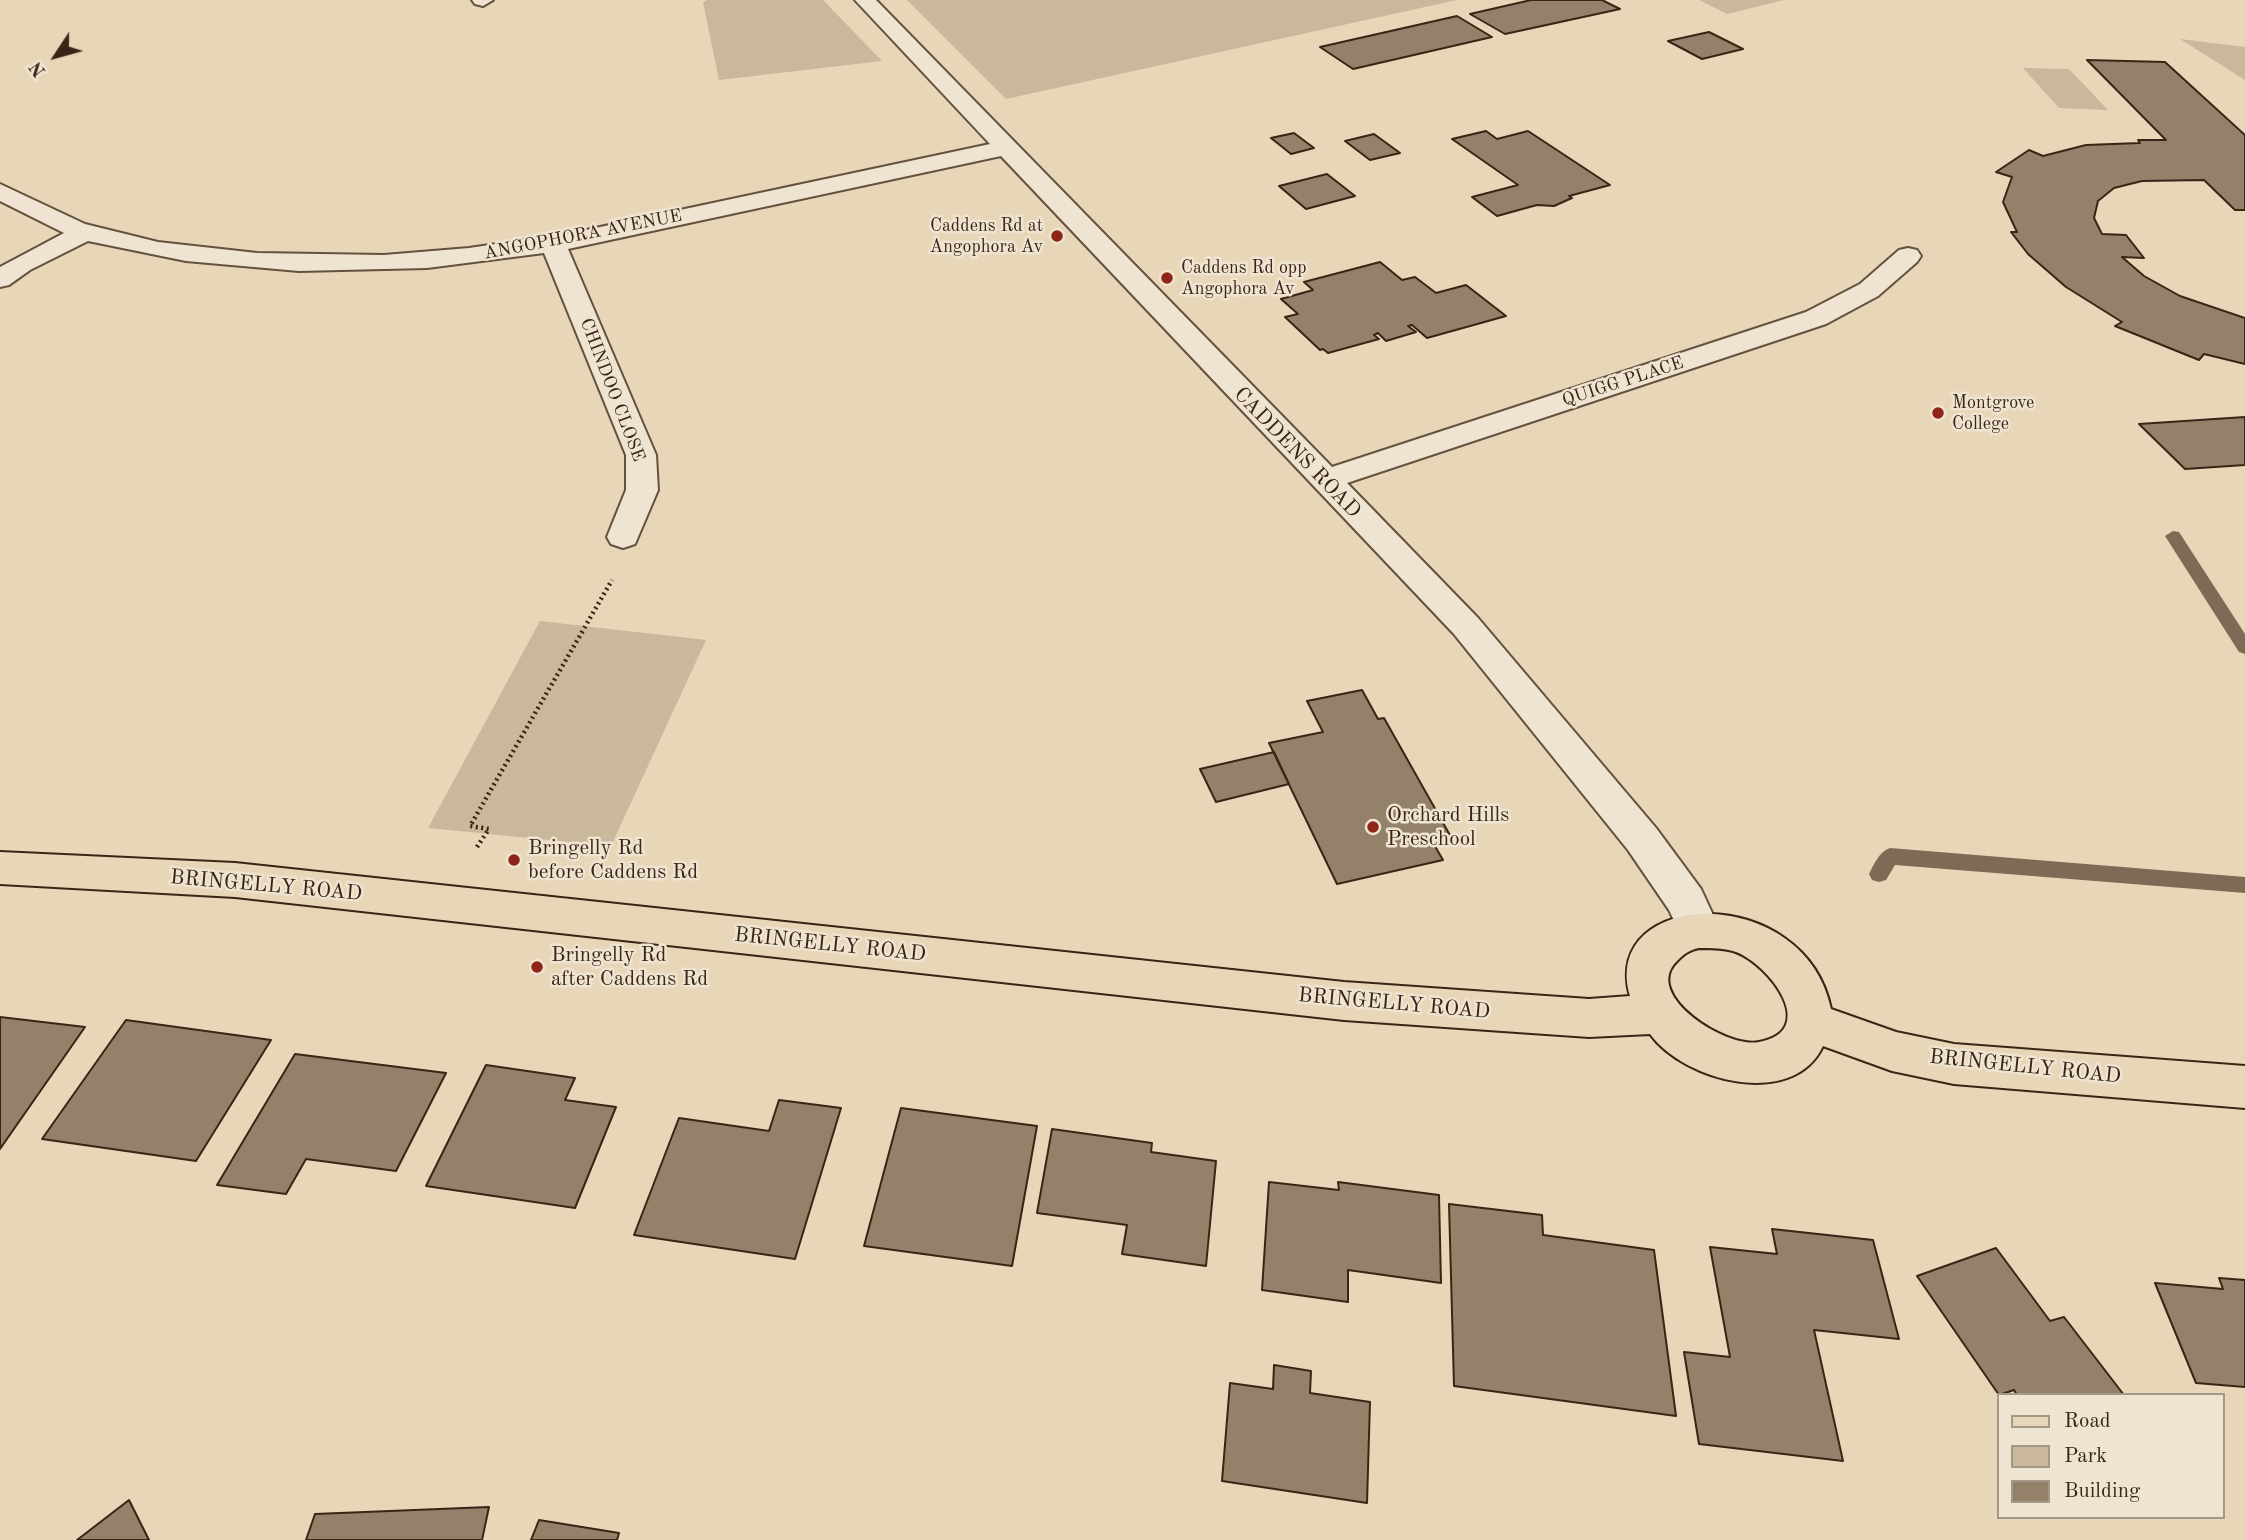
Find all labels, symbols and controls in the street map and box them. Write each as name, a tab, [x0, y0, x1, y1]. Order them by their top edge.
north arrow	[21, 21, 91, 91]
text: N	[27, 57, 51, 80]
street label: ANGOPHORA AVENUE	[482, 205, 684, 265]
place label: Caddens Rd at Angophora Av	[929, 215, 1043, 258]
marker: Caddens Rd at Angophora Av	[1049, 228, 1065, 244]
place label: Caddens Rd opp Angophora Av	[1181, 257, 1306, 300]
marker: Caddens Rd opp Angophora Av	[1159, 270, 1175, 286]
street label: CHINDOO CLOSE	[575, 315, 649, 465]
street label: QUIGG PLACE	[1560, 352, 1686, 412]
street label: CADDENS ROAD	[1228, 382, 1366, 524]
place label: Montgrove College	[1952, 392, 2034, 434]
marker: Montgrove College	[1930, 405, 1946, 421]
place label: Orchard Hills Preschool	[1387, 802, 1509, 852]
marker: Orchard Hills Preschool	[1365, 819, 1381, 835]
place label: Bringelly Rd before Caddens Rd	[528, 835, 698, 885]
marker: Bringelly Rd before Caddens Rd	[506, 852, 522, 868]
street label: BRINGELLY ROAD	[169, 865, 363, 907]
street label: BRINGELLY ROAD	[733, 922, 927, 968]
place label: Bringelly Rd after Caddens Rd	[551, 942, 708, 992]
marker: Bringelly Rd after Caddens Rd	[529, 959, 545, 975]
street label: BRINGELLY ROAD	[1297, 983, 1491, 1025]
street label: BRINGELLY ROAD	[1928, 1044, 2122, 1090]
legend	[1996, 1393, 2224, 1519]
text: Road	[2064, 1411, 2111, 1432]
text: Park	[2064, 1446, 2107, 1467]
text: Building	[2064, 1481, 2140, 1502]

